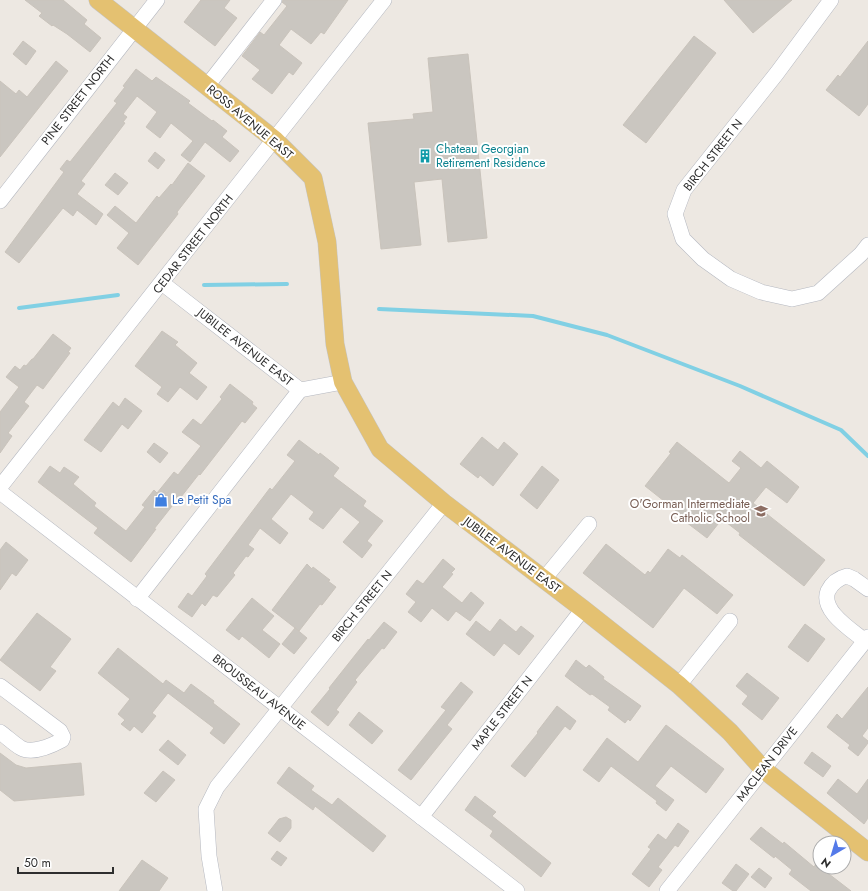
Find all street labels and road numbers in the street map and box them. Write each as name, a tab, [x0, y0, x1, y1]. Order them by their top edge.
street label: PINE STREET NORTH	[37, 51, 119, 149]
street label: ROSS AVENUE EAST	[203, 80, 297, 164]
street label: BIRCH STREET N	[679, 115, 747, 195]
street label: CEDAR STREET NORTH	[148, 190, 238, 298]
street label: JUBILEE AVENUE EAST	[192, 303, 297, 390]
street label: JUBILEE AVENUE EAST	[458, 511, 565, 598]
street label: BIRCH STREET N	[328, 566, 396, 646]
street label: BROUSSEAU AVENUE	[209, 650, 309, 734]
street label: MAPLE STREET N	[467, 672, 537, 754]
street label: MACLEAN DRIVE	[732, 723, 802, 805]

